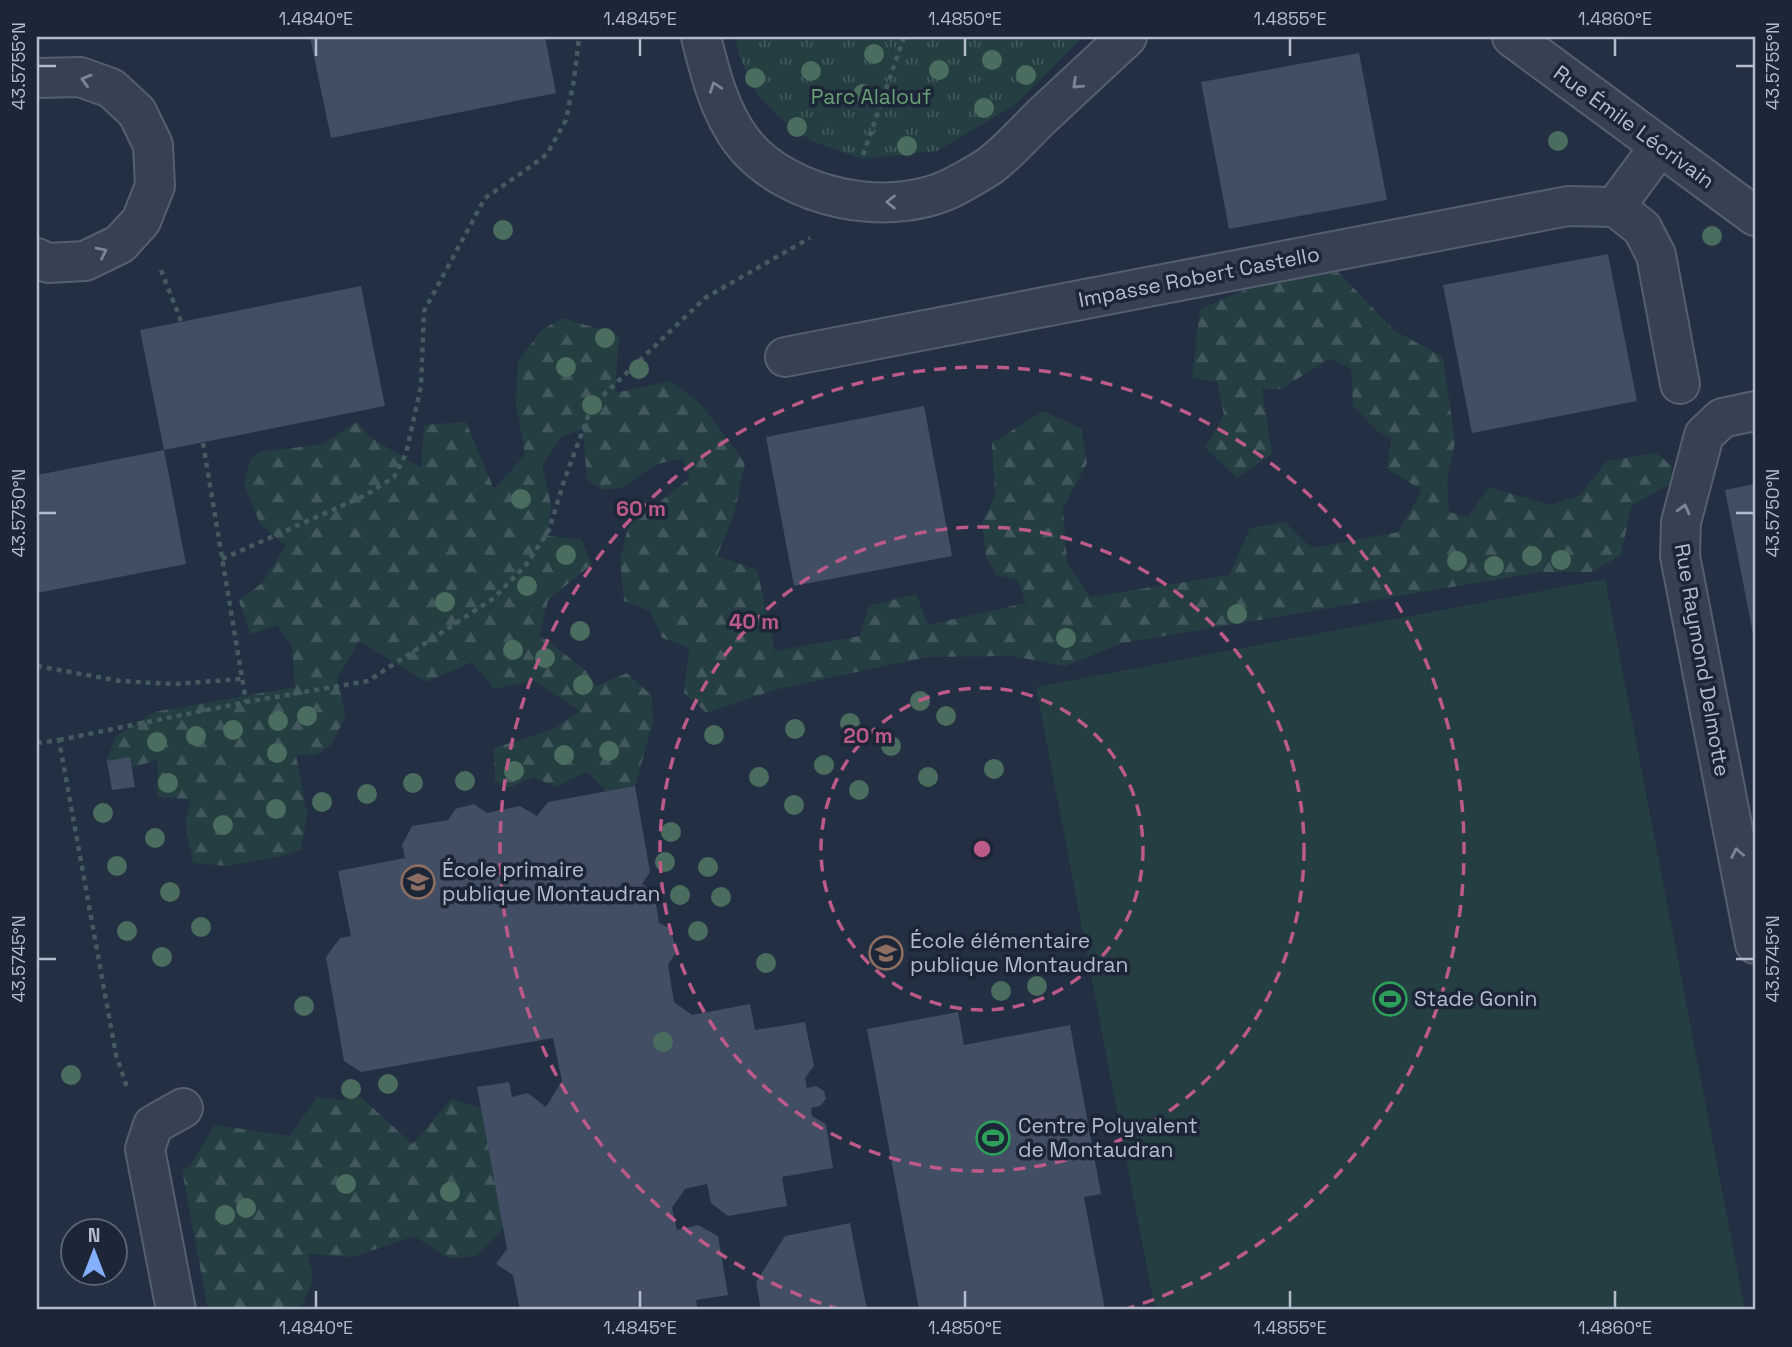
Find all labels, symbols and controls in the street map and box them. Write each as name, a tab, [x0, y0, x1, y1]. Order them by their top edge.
text: 1.4840°E	[279, 7, 353, 30]
text: 1.4845°E	[603, 7, 677, 30]
text: 1.4850°E	[928, 7, 1002, 30]
text: 1.4855°E	[1253, 7, 1327, 30]
text: 1.4860°E	[1578, 7, 1652, 30]
text: 43.5755°N	[7, 22, 30, 110]
text: 43.5755°N	[1761, 22, 1784, 110]
street label: Rue Émile Lécrivain	[1549, 59, 1720, 194]
one-way arrow	[80, 74, 92, 88]
one-way arrow	[1072, 75, 1085, 88]
one-way arrow	[709, 81, 723, 93]
park label: Parc Alalouf	[811, 83, 931, 110]
one-way arrow	[885, 194, 895, 210]
street label: Impasse Robert Castello	[1076, 240, 1322, 313]
one-way arrow	[95, 247, 107, 261]
text: 43.5750°N	[7, 469, 30, 557]
text: 43.5750°N	[1761, 469, 1784, 557]
text: 60 m	[616, 495, 666, 522]
one-way arrow	[1676, 503, 1690, 515]
street label: Rue Raymond Delmotte	[1669, 541, 1736, 779]
text: 40 m	[729, 608, 779, 635]
text: 20 m	[843, 722, 893, 749]
centre of rings	[970, 837, 994, 861]
one-way arrow	[1731, 847, 1746, 859]
place label: École primaire publique Montaudran	[442, 856, 660, 907]
school or university icon: École primaire publique Montaudran	[399, 863, 437, 901]
text: 43.5745°N	[7, 915, 30, 1003]
text: 43.5745°N	[1761, 915, 1784, 1003]
place label: École élémentaire publique Montaudran	[910, 927, 1128, 978]
school or university icon: École élémentaire publique Montaudran	[867, 934, 905, 972]
sports icon: Stade Gonin	[1371, 980, 1409, 1018]
place label: Stade Gonin	[1414, 985, 1537, 1012]
place label: Centre Polyvalent de Montaudran	[1018, 1112, 1198, 1163]
sports icon: Centre Polyvalent de Montaudran	[974, 1119, 1012, 1157]
north arrow	[60, 1218, 130, 1288]
text: N	[88, 1223, 100, 1248]
text: 1.4840°E	[279, 1316, 353, 1339]
text: 1.4845°E	[603, 1316, 677, 1339]
text: 1.4850°E	[928, 1316, 1002, 1339]
text: 1.4855°E	[1253, 1316, 1327, 1339]
text: 1.4860°E	[1578, 1316, 1652, 1339]

